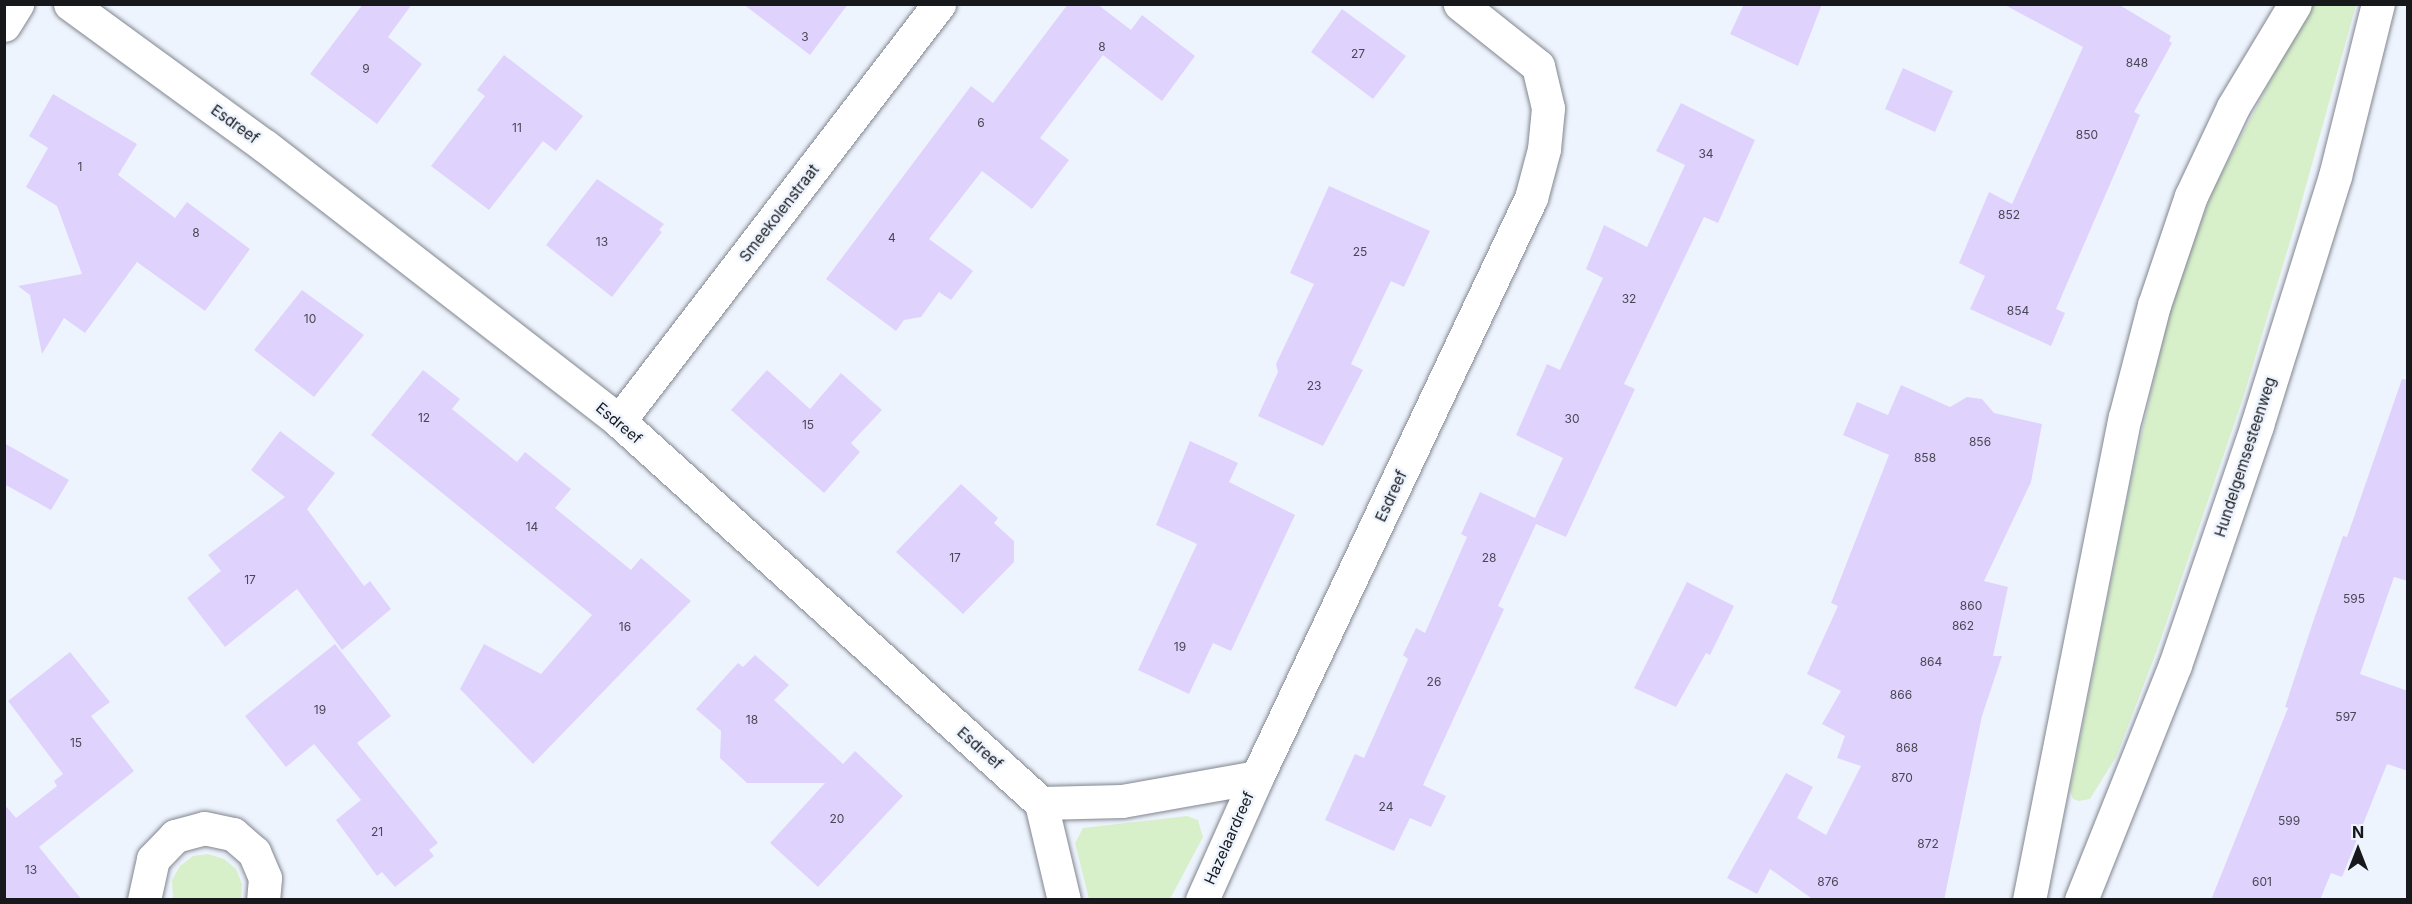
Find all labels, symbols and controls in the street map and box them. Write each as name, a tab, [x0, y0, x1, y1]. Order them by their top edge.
house number: 3	[801, 30, 809, 44]
house number: 8	[1098, 40, 1106, 54]
house number: 27	[1351, 47, 1365, 61]
house number: 848	[2126, 56, 2148, 70]
house number: 9	[362, 62, 370, 76]
street label: Esdreef	[208, 101, 262, 147]
house number: 6	[977, 116, 985, 130]
house number: 11	[512, 121, 522, 135]
house number: 850	[2076, 128, 2098, 142]
house number: 34	[1698, 147, 1714, 161]
house number: 1	[78, 160, 82, 174]
street label: Smeekolenstraat	[735, 161, 823, 265]
house number: 852	[1998, 208, 2020, 222]
house number: 8	[192, 226, 200, 240]
house number: 4	[888, 231, 896, 245]
house number: 13	[596, 235, 608, 249]
house number: 25	[1353, 245, 1367, 259]
house number: 32	[1622, 292, 1636, 306]
house number: 854	[2007, 304, 2029, 318]
house number: 10	[304, 312, 316, 326]
street label: Hundelgemsesteenweg	[2211, 375, 2279, 539]
house number: 23	[1307, 379, 1321, 393]
street label: Esdreef	[592, 399, 646, 447]
house number: 12	[418, 411, 430, 425]
house number: 30	[1565, 412, 1579, 426]
house number: 15	[802, 418, 814, 432]
house number: 856	[1969, 435, 1991, 449]
house number: 858	[1914, 451, 1936, 465]
street label: Esdreef	[1371, 467, 1411, 525]
house number: 14	[526, 520, 538, 534]
house number: 17	[949, 551, 961, 565]
house number: 28	[1482, 551, 1496, 565]
house number: 17	[244, 573, 256, 587]
house number: 595	[2343, 592, 2365, 606]
house number: 860	[1960, 599, 1982, 613]
house number: 862	[1952, 619, 1974, 633]
house number: 16	[619, 620, 631, 634]
house number: 19	[1174, 640, 1186, 654]
house number: 864	[1920, 655, 1942, 669]
house number: 26	[1427, 675, 1441, 689]
house number: 866	[1890, 688, 1912, 702]
house number: 19	[314, 703, 326, 717]
house number: 597	[2335, 710, 2357, 724]
house number: 18	[746, 713, 758, 727]
street label: Esdreef	[954, 723, 1006, 773]
house number: 15	[70, 736, 82, 750]
house number: 868	[1896, 741, 1918, 755]
house number: 870	[1891, 771, 1913, 785]
street label: Hazelaardreef	[1200, 789, 1258, 887]
house number: 24	[1379, 800, 1393, 814]
house number: 20	[830, 812, 844, 826]
house number: 599	[2278, 814, 2300, 828]
north arrow	[2328, 820, 2388, 880]
text: N	[2352, 822, 2364, 842]
house number: 21	[371, 825, 383, 839]
house number: 872	[1917, 837, 1939, 851]
house number: 13	[25, 863, 37, 877]
house number: 876	[1817, 875, 1839, 889]
house number: 601	[2252, 875, 2272, 889]

